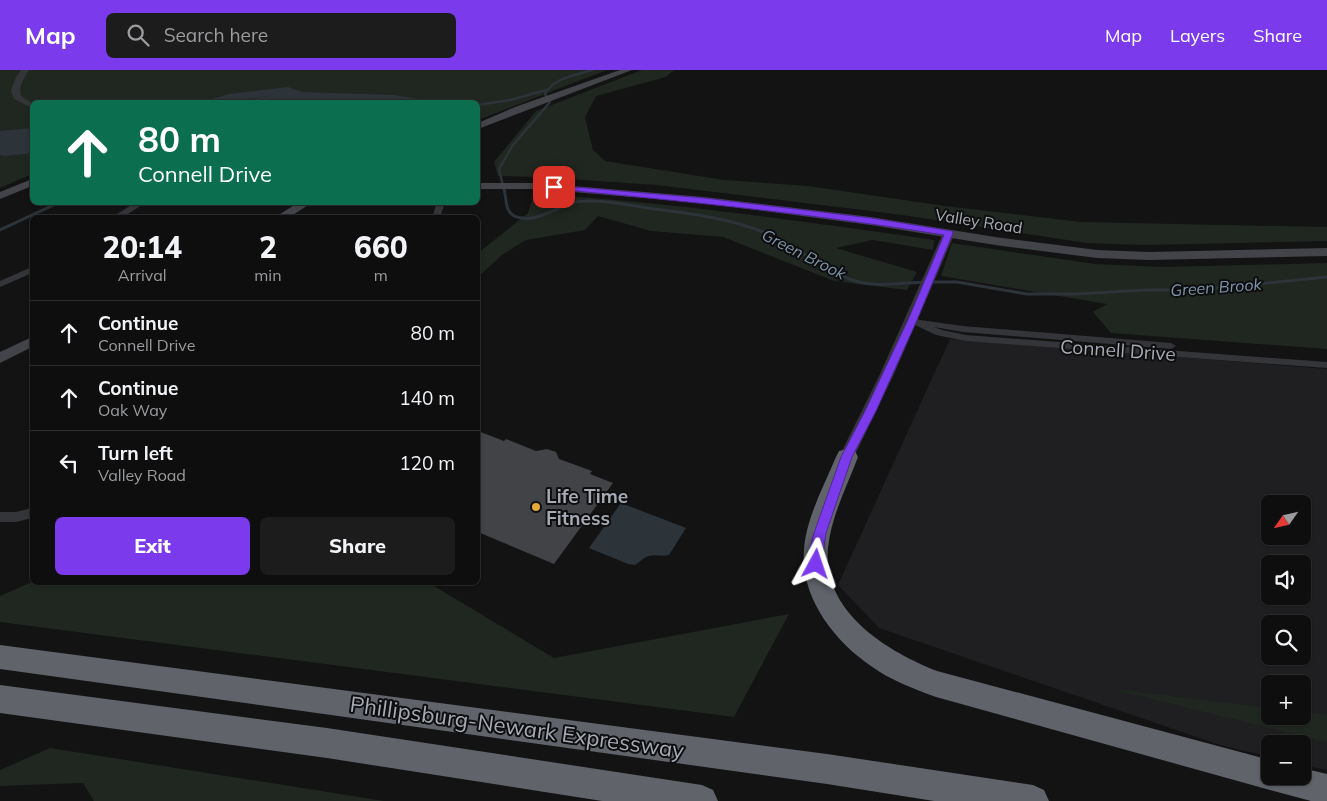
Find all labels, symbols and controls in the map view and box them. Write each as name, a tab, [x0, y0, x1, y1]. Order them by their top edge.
search box	[106, 13, 456, 58]
text: Map	[25, 20, 76, 50]
icon: search	[124, 21, 152, 49]
text: Search here	[164, 23, 268, 47]
text: Map	[1105, 24, 1142, 47]
text: Layers	[1170, 24, 1225, 47]
text: Share	[1253, 24, 1302, 47]
text: 80 m	[138, 117, 221, 161]
icon: ahead	[55, 120, 120, 185]
text: Connell Drive	[138, 160, 272, 188]
pin	[533, 166, 575, 208]
icon: arrive	[540, 173, 568, 201]
street label: Valley Road	[934, 204, 1024, 238]
water label: Green Brook	[759, 224, 850, 284]
text: 20:14	[102, 228, 182, 266]
text: 2	[259, 228, 277, 266]
text: 660	[354, 228, 408, 266]
text: Arrival	[118, 265, 167, 285]
text: min	[254, 265, 282, 285]
text: m	[374, 265, 388, 285]
water label: Green Brook	[1170, 274, 1263, 300]
text: Continue	[98, 311, 178, 335]
icon: ahead	[55, 319, 83, 347]
text: 80 m	[411, 321, 455, 345]
street label: Connell Drive	[1059, 334, 1177, 366]
text: Connell Drive	[98, 335, 195, 355]
text: Continue	[98, 376, 178, 400]
icon: ahead	[55, 384, 83, 412]
text: 140 m	[399, 386, 455, 410]
text: Oak Way	[98, 400, 167, 420]
text: Turn left	[98, 441, 173, 465]
icon: left	[55, 449, 83, 477]
text: 120 m	[399, 451, 455, 475]
text: Valley Road	[98, 465, 186, 485]
place label: Life Time Fitness	[546, 484, 628, 530]
north arrow	[1261, 495, 1311, 545]
map controls	[1261, 495, 1311, 785]
marker: Life Time Fitness	[530, 501, 542, 513]
button: Exit	[55, 517, 250, 575]
button: Share	[260, 517, 455, 575]
position arrow	[789, 537, 841, 589]
button: sound	[1261, 555, 1311, 605]
button: search	[1261, 615, 1311, 665]
button: +	[1261, 675, 1311, 725]
street label: Phillipsburg-Newark Expressway	[348, 690, 686, 764]
button: −	[1261, 735, 1311, 785]

